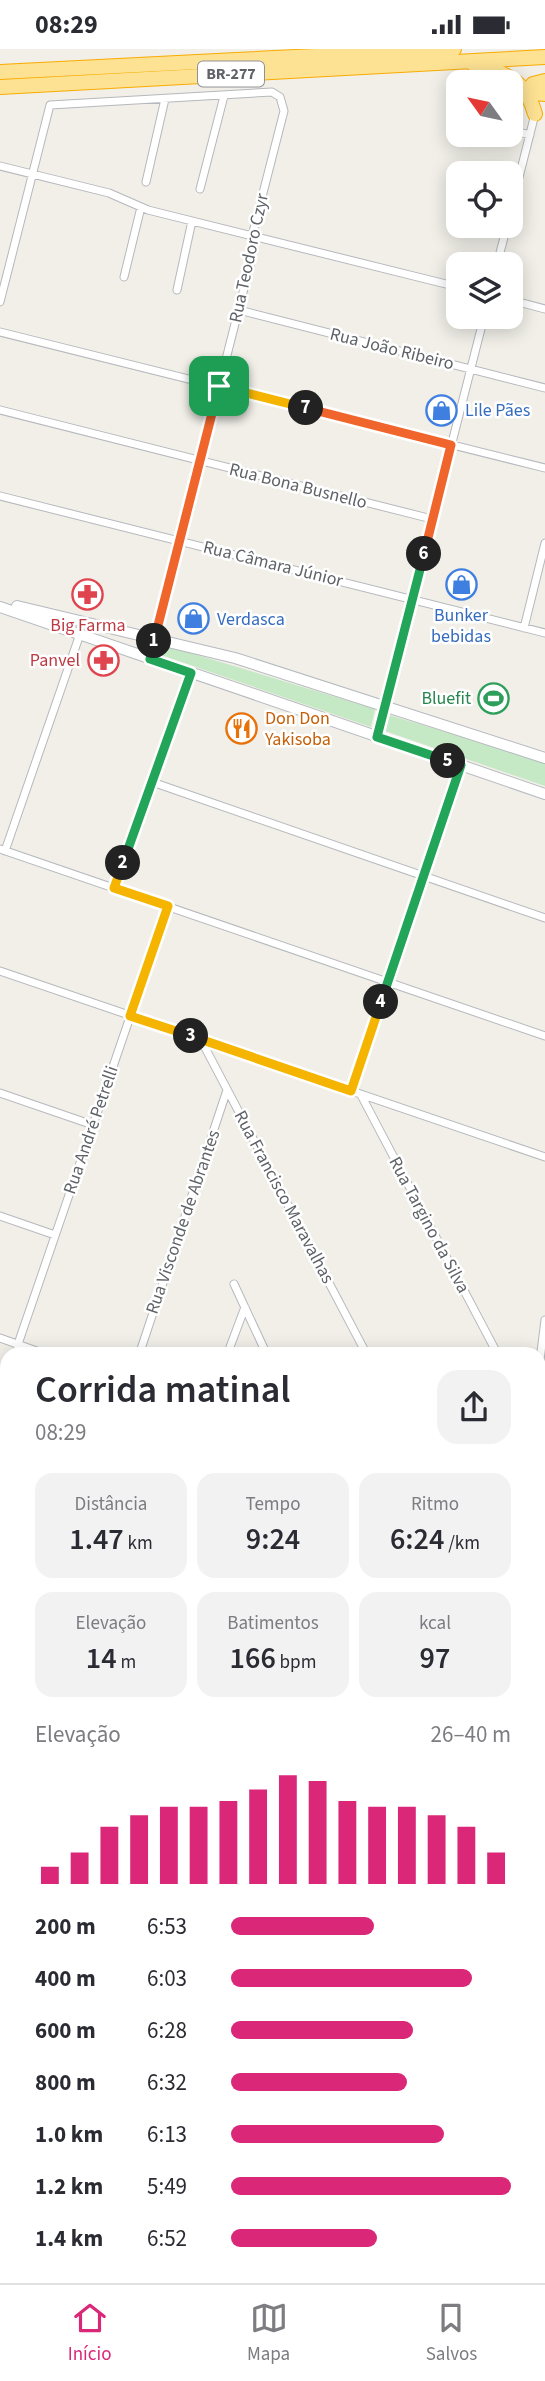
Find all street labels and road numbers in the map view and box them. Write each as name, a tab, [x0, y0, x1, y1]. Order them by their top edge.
road number: BR-277	[198, 62, 264, 87]
street label: Rua Teodoro Czyr	[223, 190, 275, 325]
street label: Rua João Ribeiro	[327, 321, 457, 377]
street label: Rua Bona Busnello	[226, 457, 370, 515]
street label: Rua Câmara Júnior	[200, 535, 346, 594]
street label: Rua André Petrelli	[57, 1063, 125, 1197]
street label: Rua Francisco Maravalhas	[228, 1106, 340, 1288]
street label: Rua Visconde de Abrantes	[140, 1127, 226, 1317]
street label: Rua Targino da Silva	[382, 1152, 476, 1298]

